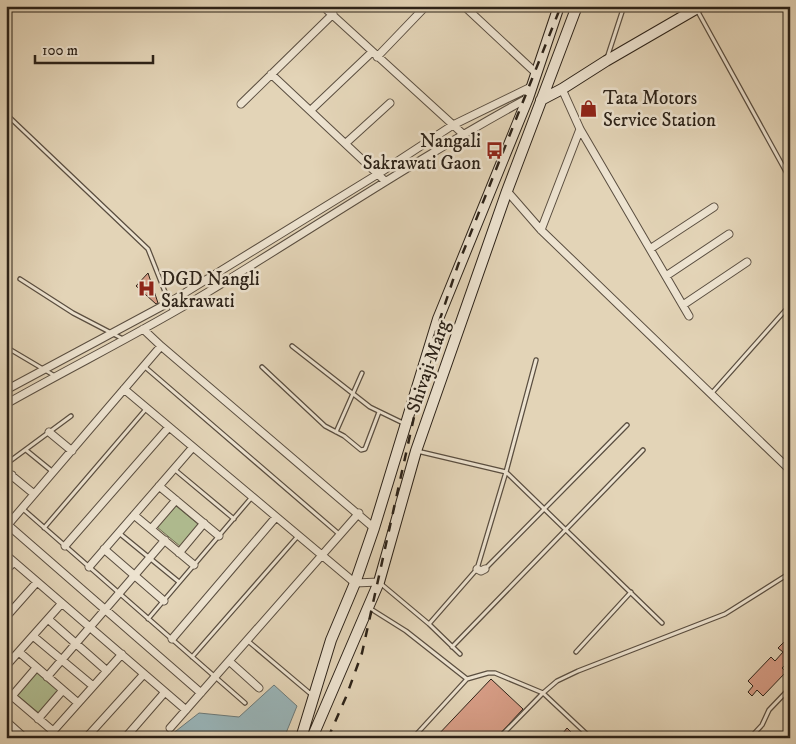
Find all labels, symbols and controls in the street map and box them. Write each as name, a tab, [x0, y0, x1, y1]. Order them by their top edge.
scale bar	[35, 32, 152, 64]
text: 100 m	[42, 41, 78, 60]
place label: Tata Motors Service Station	[603, 87, 716, 132]
shop icon: Tata Motors Service Station	[579, 98, 599, 118]
place label: Nangali Sakrawati Gaon	[363, 130, 481, 175]
bus stop icon: Nangali Sakrawati Gaon	[485, 141, 505, 161]
place label: DGD Nangli Sakrawati	[161, 268, 260, 313]
hospital icon: DGD Nangli Sakrawati	[137, 279, 157, 299]
street label: Shivaji Marg	[402, 316, 455, 416]

